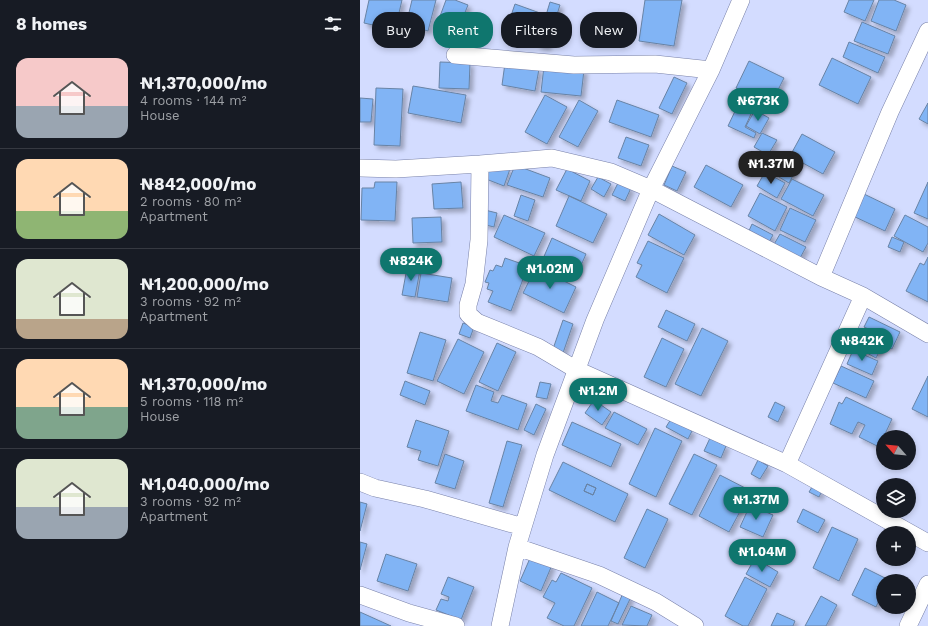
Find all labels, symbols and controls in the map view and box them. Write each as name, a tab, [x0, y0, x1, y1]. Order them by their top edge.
chip: Buy	[372, 12, 425, 48]
chip: Rent	[433, 12, 493, 48]
chip: Filters	[501, 12, 572, 48]
chip: New	[580, 12, 637, 48]
icon: filters	[322, 13, 344, 35]
text: 8 homes	[16, 14, 87, 34]
text: ₦1,370,000/mo	[140, 73, 267, 93]
icon: home	[48, 74, 96, 122]
pin: ₦673K	[730, 88, 786, 122]
text: 4 rooms · 144 m²	[140, 93, 246, 108]
text: ₦673K	[736, 93, 780, 108]
text: House	[140, 108, 180, 123]
pin: ₦1.37M	[738, 151, 804, 185]
text: ₦1.37M	[747, 156, 795, 171]
text: ₦842,000/mo	[140, 174, 256, 194]
icon: home	[48, 175, 96, 223]
text: 2 rooms · 80 m²	[140, 194, 241, 209]
text: Apartment	[140, 209, 208, 224]
pin: ₦824K	[383, 248, 439, 282]
text: ₦824K	[389, 253, 433, 268]
pin: ₦1.02M	[517, 256, 583, 290]
text: ₦1.02M	[526, 261, 574, 276]
text: ₦1,200,000/mo	[140, 274, 269, 294]
icon: home	[48, 275, 96, 323]
text: 3 rooms · 92 m²	[140, 294, 241, 309]
text: Apartment	[140, 309, 208, 324]
pin: ₦842K	[834, 328, 890, 362]
text: ₦842K	[840, 333, 884, 348]
text: ₦1,370,000/mo	[140, 374, 267, 394]
icon: home	[48, 375, 96, 423]
pin: ₦1.2M	[570, 378, 626, 412]
text: ₦1.2M	[578, 383, 618, 398]
text: 5 rooms · 118 m²	[140, 394, 243, 409]
text: House	[140, 409, 180, 424]
north arrow	[876, 430, 916, 470]
map controls	[876, 430, 916, 614]
text: ₦1,040,000/mo	[140, 474, 270, 494]
icon: home	[48, 475, 96, 523]
button: layers	[876, 478, 916, 518]
pin: ₦1.37M	[723, 487, 789, 521]
text: ₦1.37M	[732, 492, 780, 507]
text: 3 rooms · 92 m²	[140, 494, 241, 509]
text: Apartment	[140, 509, 208, 524]
button: +	[876, 526, 916, 566]
pin: ₦1.04M	[729, 539, 795, 573]
text: ₦1.04M	[738, 544, 786, 559]
button: −	[876, 574, 916, 614]

